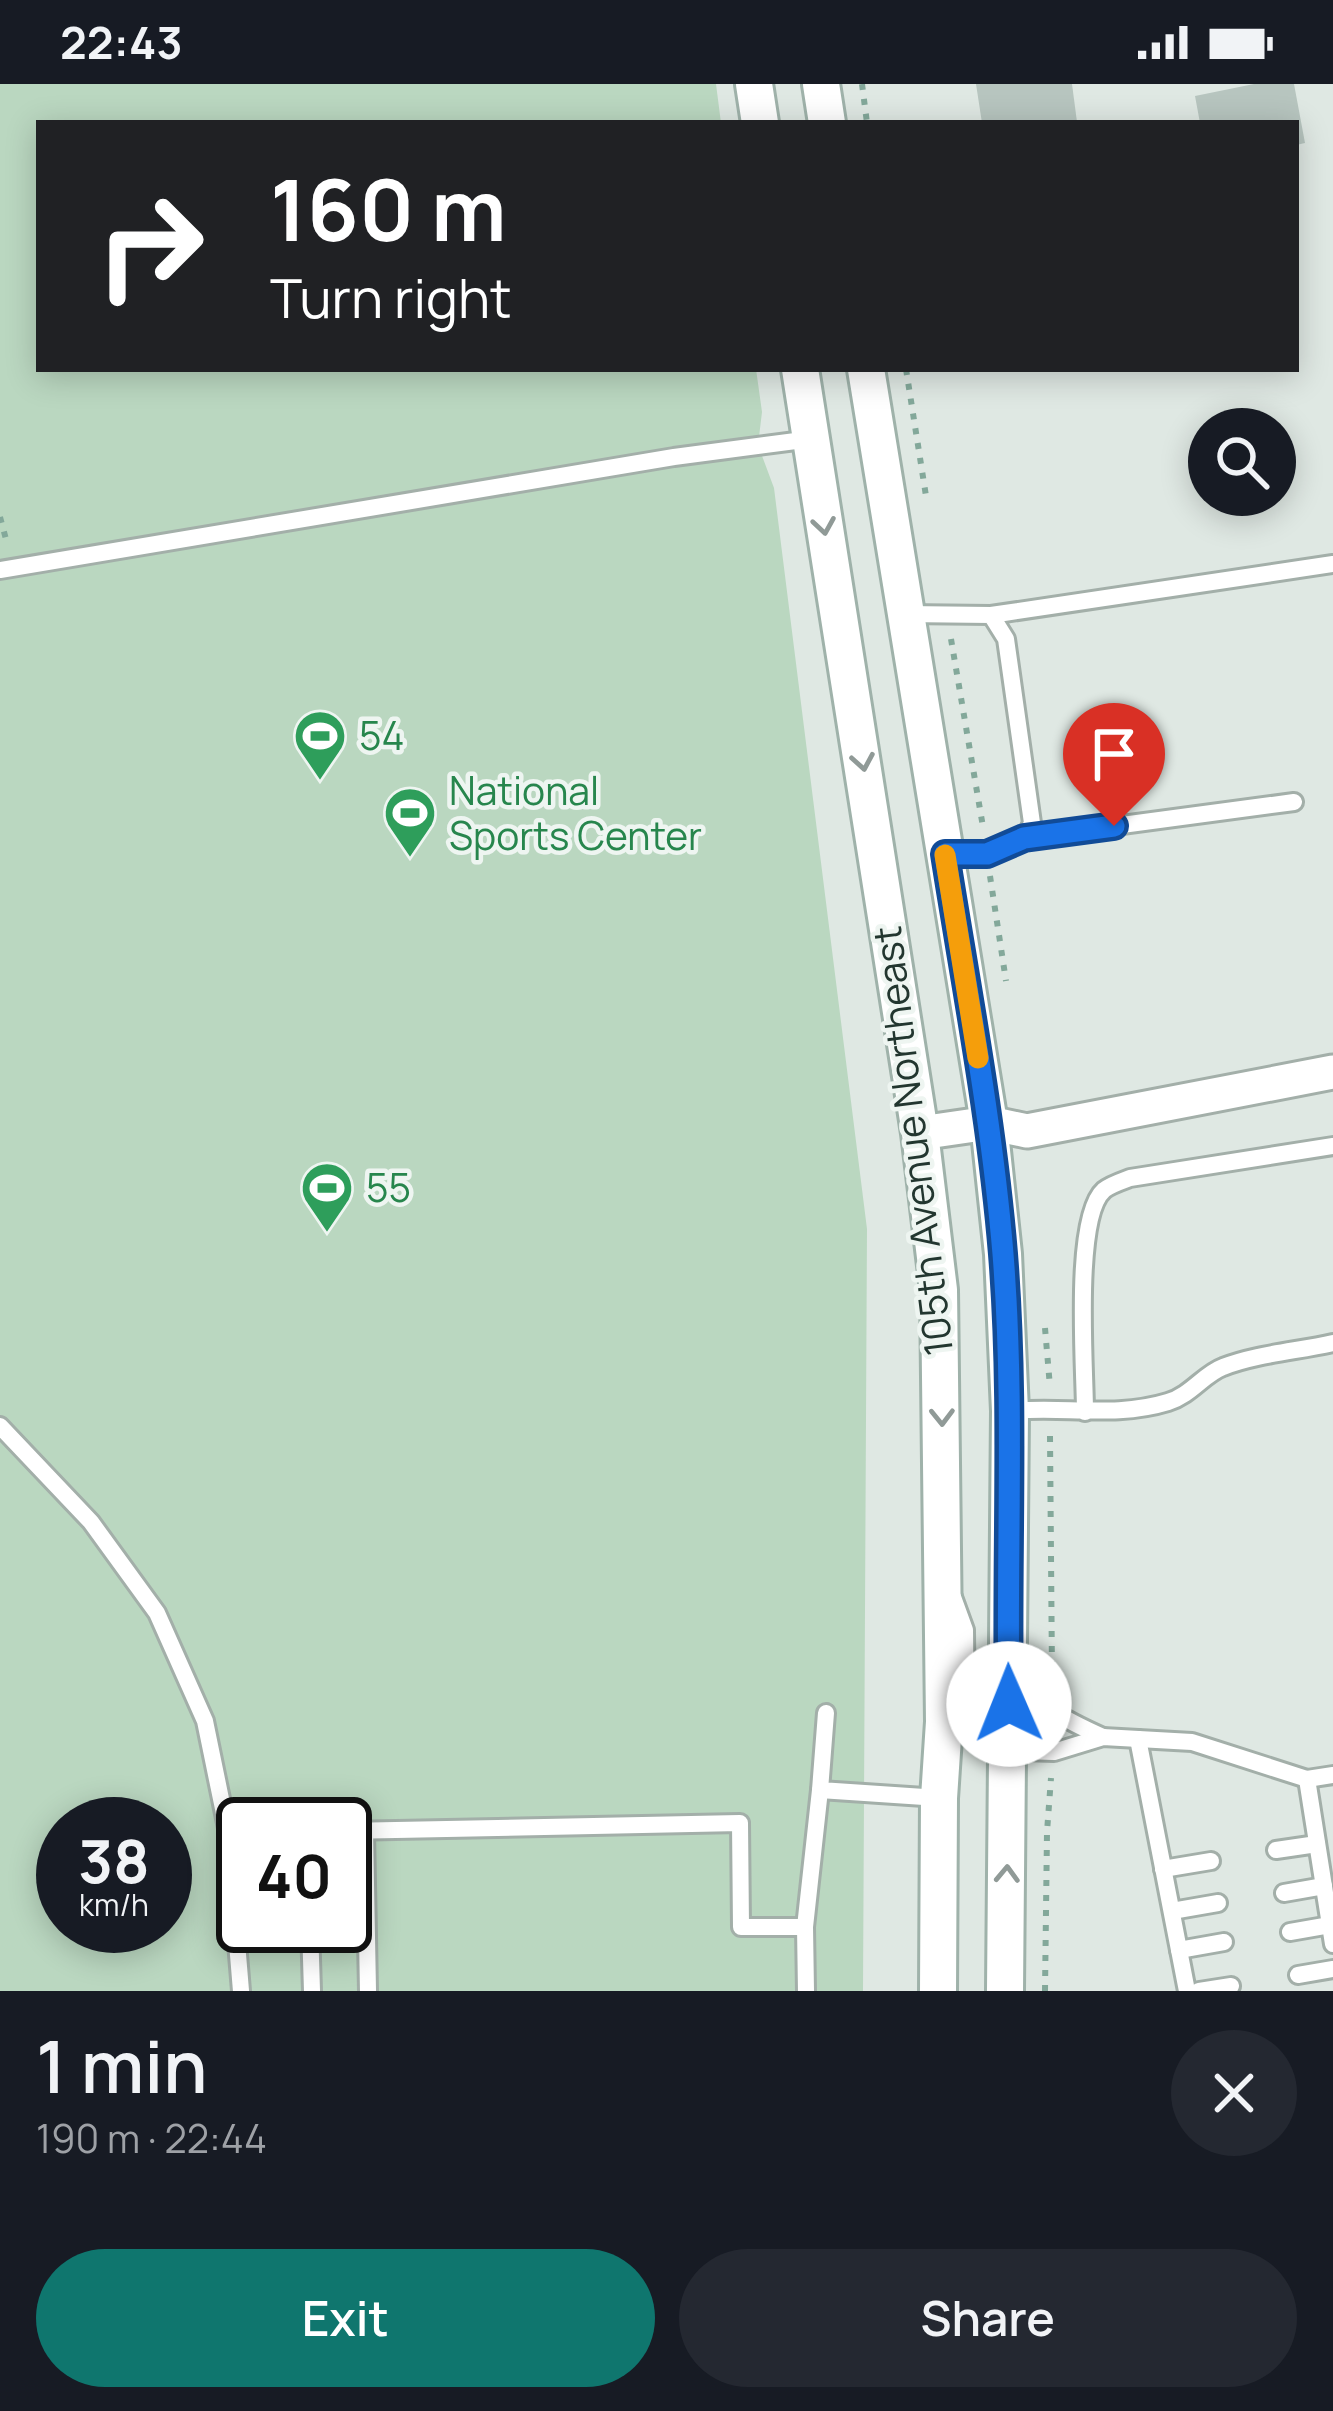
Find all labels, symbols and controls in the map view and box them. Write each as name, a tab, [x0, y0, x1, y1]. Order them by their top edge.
text: 22:43	[60, 11, 183, 73]
text: 160 m	[270, 151, 507, 266]
icon: right	[72, 168, 228, 324]
text: Turn right	[270, 260, 512, 334]
map controls	[1188, 408, 1296, 516]
button: search	[1188, 408, 1296, 516]
one-way arrow	[811, 516, 836, 536]
pin	[1063, 703, 1165, 826]
sports icon: 54	[292, 708, 348, 782]
place label: 54	[359, 708, 405, 762]
icon: arrive	[1081, 721, 1147, 787]
one-way arrow	[849, 752, 874, 772]
place label: National Sports Center	[449, 763, 702, 862]
sports icon: National Sports Center	[382, 785, 438, 859]
street label: 105th Avenue Northeast	[859, 923, 965, 1359]
sports icon: 55	[299, 1160, 355, 1234]
place label: 55	[366, 1160, 411, 1214]
one-way arrow	[928, 1408, 954, 1427]
position arrow	[946, 1641, 1072, 1767]
speed limit sign: 40	[216, 1797, 372, 1953]
text: 38	[78, 1819, 150, 1901]
one-way arrow	[993, 1864, 1019, 1883]
text: km/h	[79, 1884, 149, 1925]
text: 1 min	[36, 2016, 208, 2115]
button: close	[1171, 2030, 1297, 2156]
text: 190 m · 22:44	[36, 2111, 267, 2165]
button: Exit	[36, 2249, 655, 2387]
button: Share	[679, 2249, 1297, 2387]

